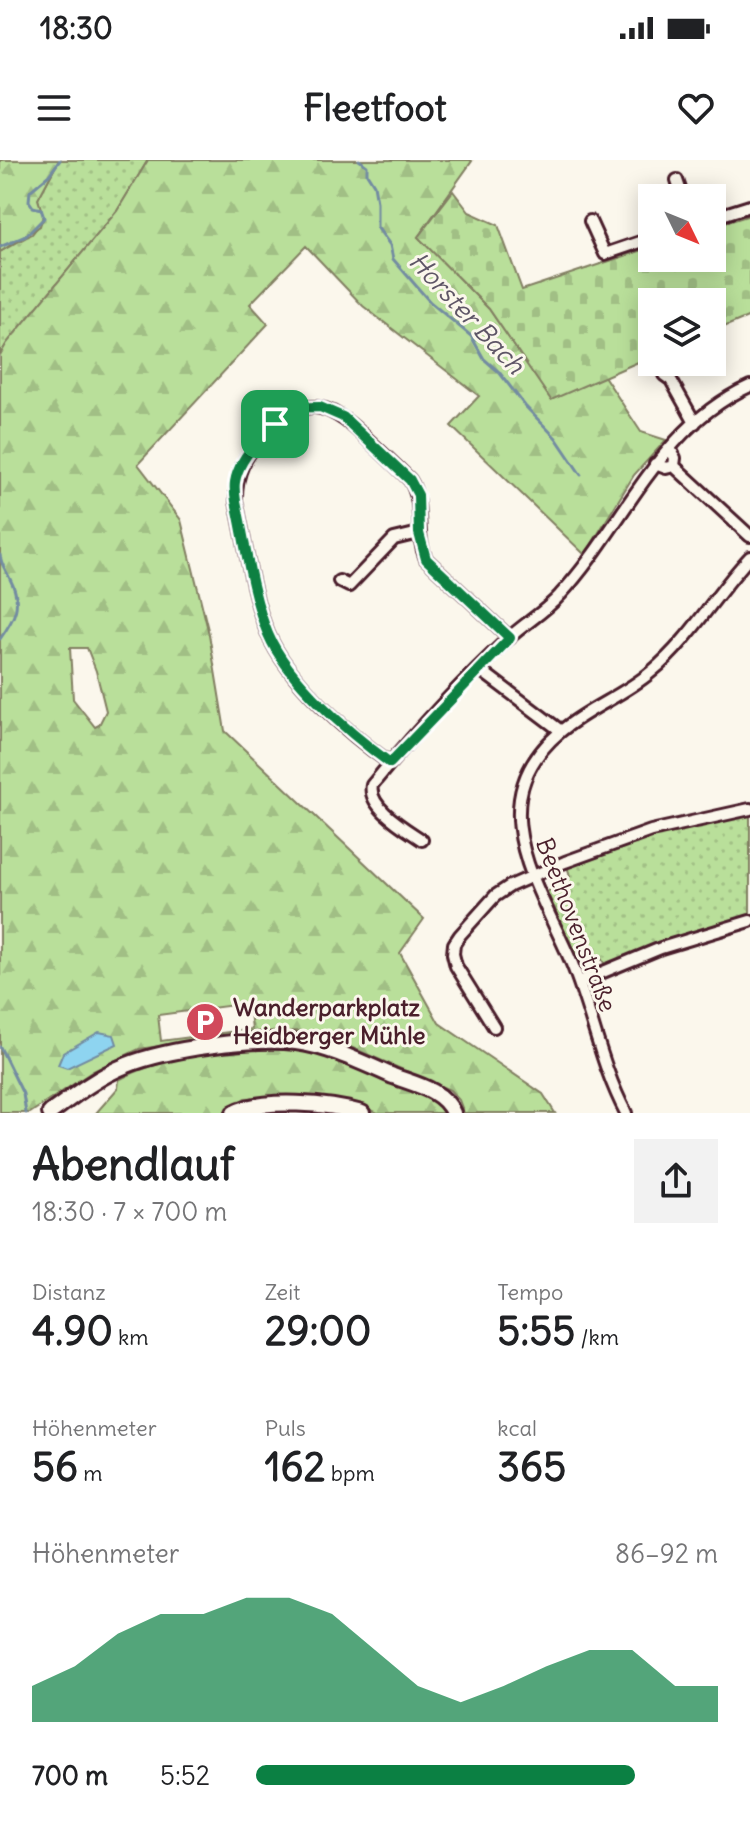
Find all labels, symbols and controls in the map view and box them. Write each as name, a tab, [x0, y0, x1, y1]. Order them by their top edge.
text: 18:30	[40, 9, 113, 47]
icon: menu	[32, 86, 76, 130]
text: Fleetfoot	[303, 86, 447, 131]
icon: heart	[674, 86, 718, 130]
north arrow	[638, 184, 726, 272]
map controls	[638, 184, 726, 376]
water label: Horster Bach	[402, 245, 533, 381]
button: layers	[638, 288, 726, 376]
pin	[241, 390, 309, 458]
icon: arrive	[253, 402, 297, 446]
street label: Beethovenstraße	[530, 834, 624, 1016]
place label: Wanderparkplatz Heidberger Mühle	[233, 992, 426, 1050]
parking icon: Wanderparkplatz Heidberger Mühle	[184, 1001, 226, 1043]
text: Abendlauf	[32, 1137, 234, 1192]
button: share	[634, 1139, 718, 1223]
text: 18:30 · 7 × 700 m	[32, 1195, 227, 1228]
text: Distanz	[32, 1278, 106, 1306]
text: Zeit	[265, 1278, 301, 1306]
text: Tempo	[497, 1278, 563, 1306]
text: 4.90	[32, 1306, 113, 1356]
text: 29:00	[265, 1306, 371, 1356]
text: 5:55	[497, 1306, 575, 1356]
text: km	[113, 1323, 149, 1351]
text: /km	[575, 1323, 619, 1351]
text: Höhenmeter	[32, 1414, 157, 1442]
text: Puls	[265, 1414, 306, 1442]
text: kcal	[497, 1414, 537, 1442]
text: 56	[32, 1442, 78, 1492]
text: 162	[265, 1442, 326, 1492]
text: 365	[497, 1442, 566, 1492]
text: m	[78, 1459, 103, 1487]
text: bpm	[326, 1459, 375, 1487]
text: Höhenmeter	[32, 1537, 179, 1570]
text: 86–92 m	[615, 1537, 718, 1570]
text: 700 m	[32, 1759, 108, 1792]
text: 5:52	[160, 1759, 210, 1792]

